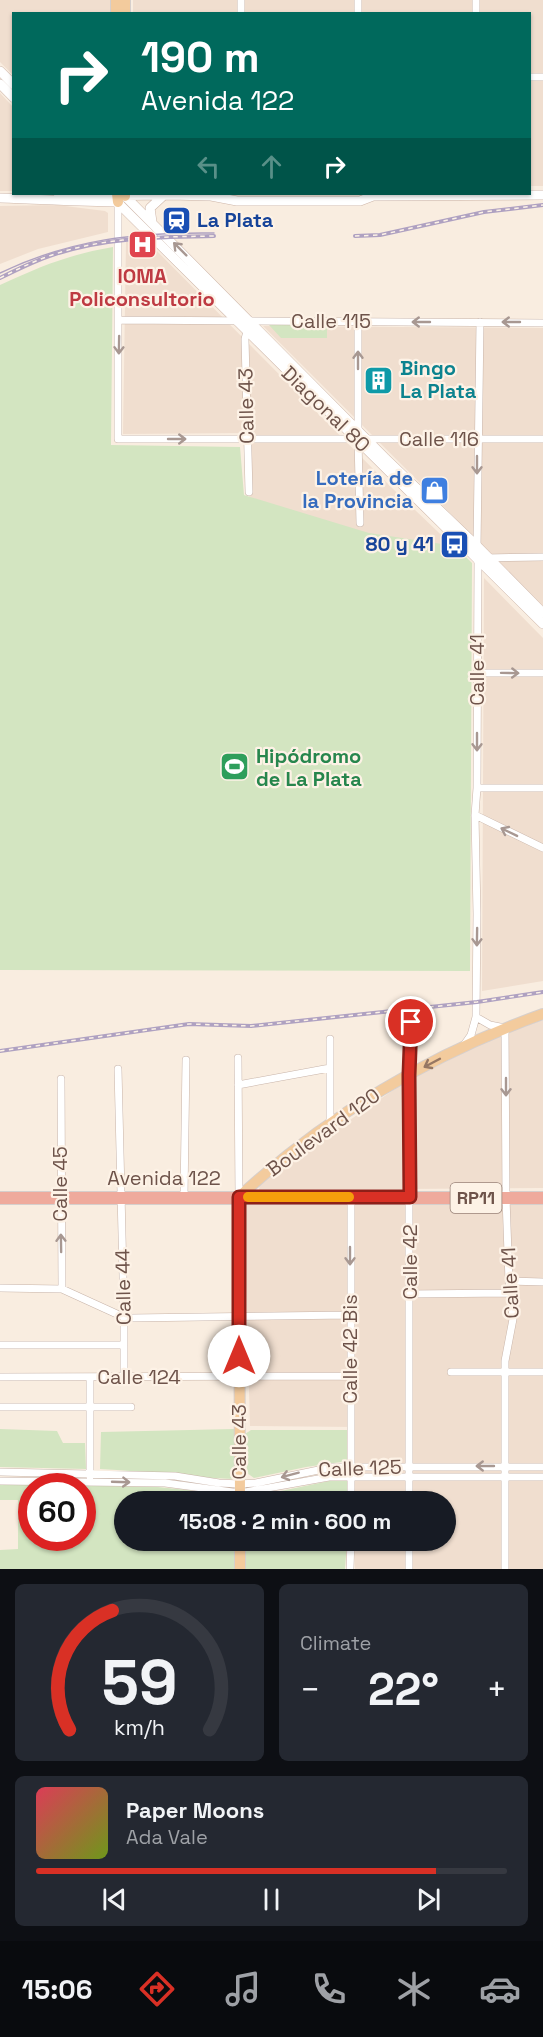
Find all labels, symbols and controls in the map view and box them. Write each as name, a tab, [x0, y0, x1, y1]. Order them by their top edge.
text: 190 m	[141, 31, 260, 84]
icon: right	[42, 36, 120, 114]
text: Avenida 122	[141, 83, 294, 118]
icon: left	[192, 150, 225, 183]
icon: ahead	[255, 150, 288, 183]
icon: right	[318, 150, 351, 183]
station icon: La Plata	[160, 204, 192, 236]
place label: La Plata	[197, 207, 274, 233]
hospital icon: IOMA Policonsultorio	[126, 229, 158, 261]
one-way arrow	[172, 242, 187, 257]
place label: IOMA Policonsultorio	[69, 263, 215, 312]
street label: Calle 115	[291, 308, 371, 334]
one-way arrow	[412, 316, 432, 328]
one-way arrow	[502, 317, 522, 328]
one-way arrow	[113, 334, 125, 354]
one-way arrow	[352, 350, 364, 370]
place label: Bingo La Plata	[400, 355, 477, 404]
street label: Diagonal 80	[276, 360, 376, 458]
building icon: Bingo La Plata	[363, 364, 395, 396]
street label: Calle 43	[232, 368, 260, 444]
street label: Calle 116	[399, 426, 479, 452]
one-way arrow	[166, 433, 186, 445]
one-way arrow	[472, 454, 483, 474]
place label: Lotería de la Provincia	[302, 465, 413, 514]
shop icon: Lotería de la Provincia	[418, 474, 450, 506]
bus stop icon: 80 y 41	[439, 528, 471, 560]
place label: 80 y 41	[366, 531, 434, 557]
street label: Calle 41	[464, 634, 490, 706]
one-way arrow	[500, 667, 520, 679]
one-way arrow	[471, 732, 483, 752]
place label: Hipódromo de La Plata	[256, 743, 362, 792]
sports icon: Hipódromo de La Plata	[219, 751, 251, 783]
one-way arrow	[501, 825, 519, 837]
one-way arrow	[471, 926, 483, 946]
pin	[385, 996, 436, 1047]
icon: arrive	[394, 1005, 427, 1038]
one-way arrow	[423, 1058, 441, 1069]
one-way arrow	[500, 1076, 511, 1096]
street label: Boulevard 120	[261, 1082, 385, 1182]
street label: Calle 45	[47, 1146, 73, 1222]
street label: Avenida 122	[107, 1165, 221, 1191]
road number: RP11	[450, 1183, 502, 1213]
street label: Calle 42	[397, 1224, 423, 1300]
one-way arrow	[55, 1234, 67, 1254]
one-way arrow	[344, 1245, 356, 1265]
street label: Calle 41	[495, 1247, 525, 1319]
street label: Calle 44	[109, 1249, 137, 1325]
street label: Calle 42 Bis	[337, 1294, 363, 1404]
position arrow	[207, 1324, 271, 1388]
street label: Calle 124	[97, 1364, 181, 1390]
street label: Calle 43	[226, 1404, 252, 1480]
street label: Calle 125	[318, 1454, 402, 1482]
one-way arrow	[475, 1460, 495, 1472]
one-way arrow	[281, 1470, 300, 1481]
speed limit sign: 60	[18, 1473, 96, 1551]
one-way arrow	[111, 1476, 131, 1488]
text: 15:08 · 2 min · 600 m	[179, 1507, 391, 1535]
text: Climate	[300, 1630, 371, 1656]
text: 59	[101, 1643, 177, 1722]
text: 22°	[368, 1661, 439, 1718]
text: −	[300, 1669, 320, 1711]
text: +	[487, 1669, 507, 1711]
text: km/h	[114, 1714, 165, 1741]
text: Paper Moons	[126, 1796, 264, 1824]
text: Ada Vale	[126, 1824, 208, 1850]
icon: previous	[98, 1883, 131, 1916]
icon: pause	[255, 1883, 288, 1916]
icon: next	[412, 1883, 445, 1916]
icon: directions	[136, 1968, 178, 2010]
icon: music	[222, 1968, 264, 2010]
icon: phone	[308, 1968, 350, 2010]
icon: climate	[393, 1968, 435, 2010]
icon: car	[479, 1968, 521, 2010]
text: 15:06	[22, 1972, 93, 2007]

